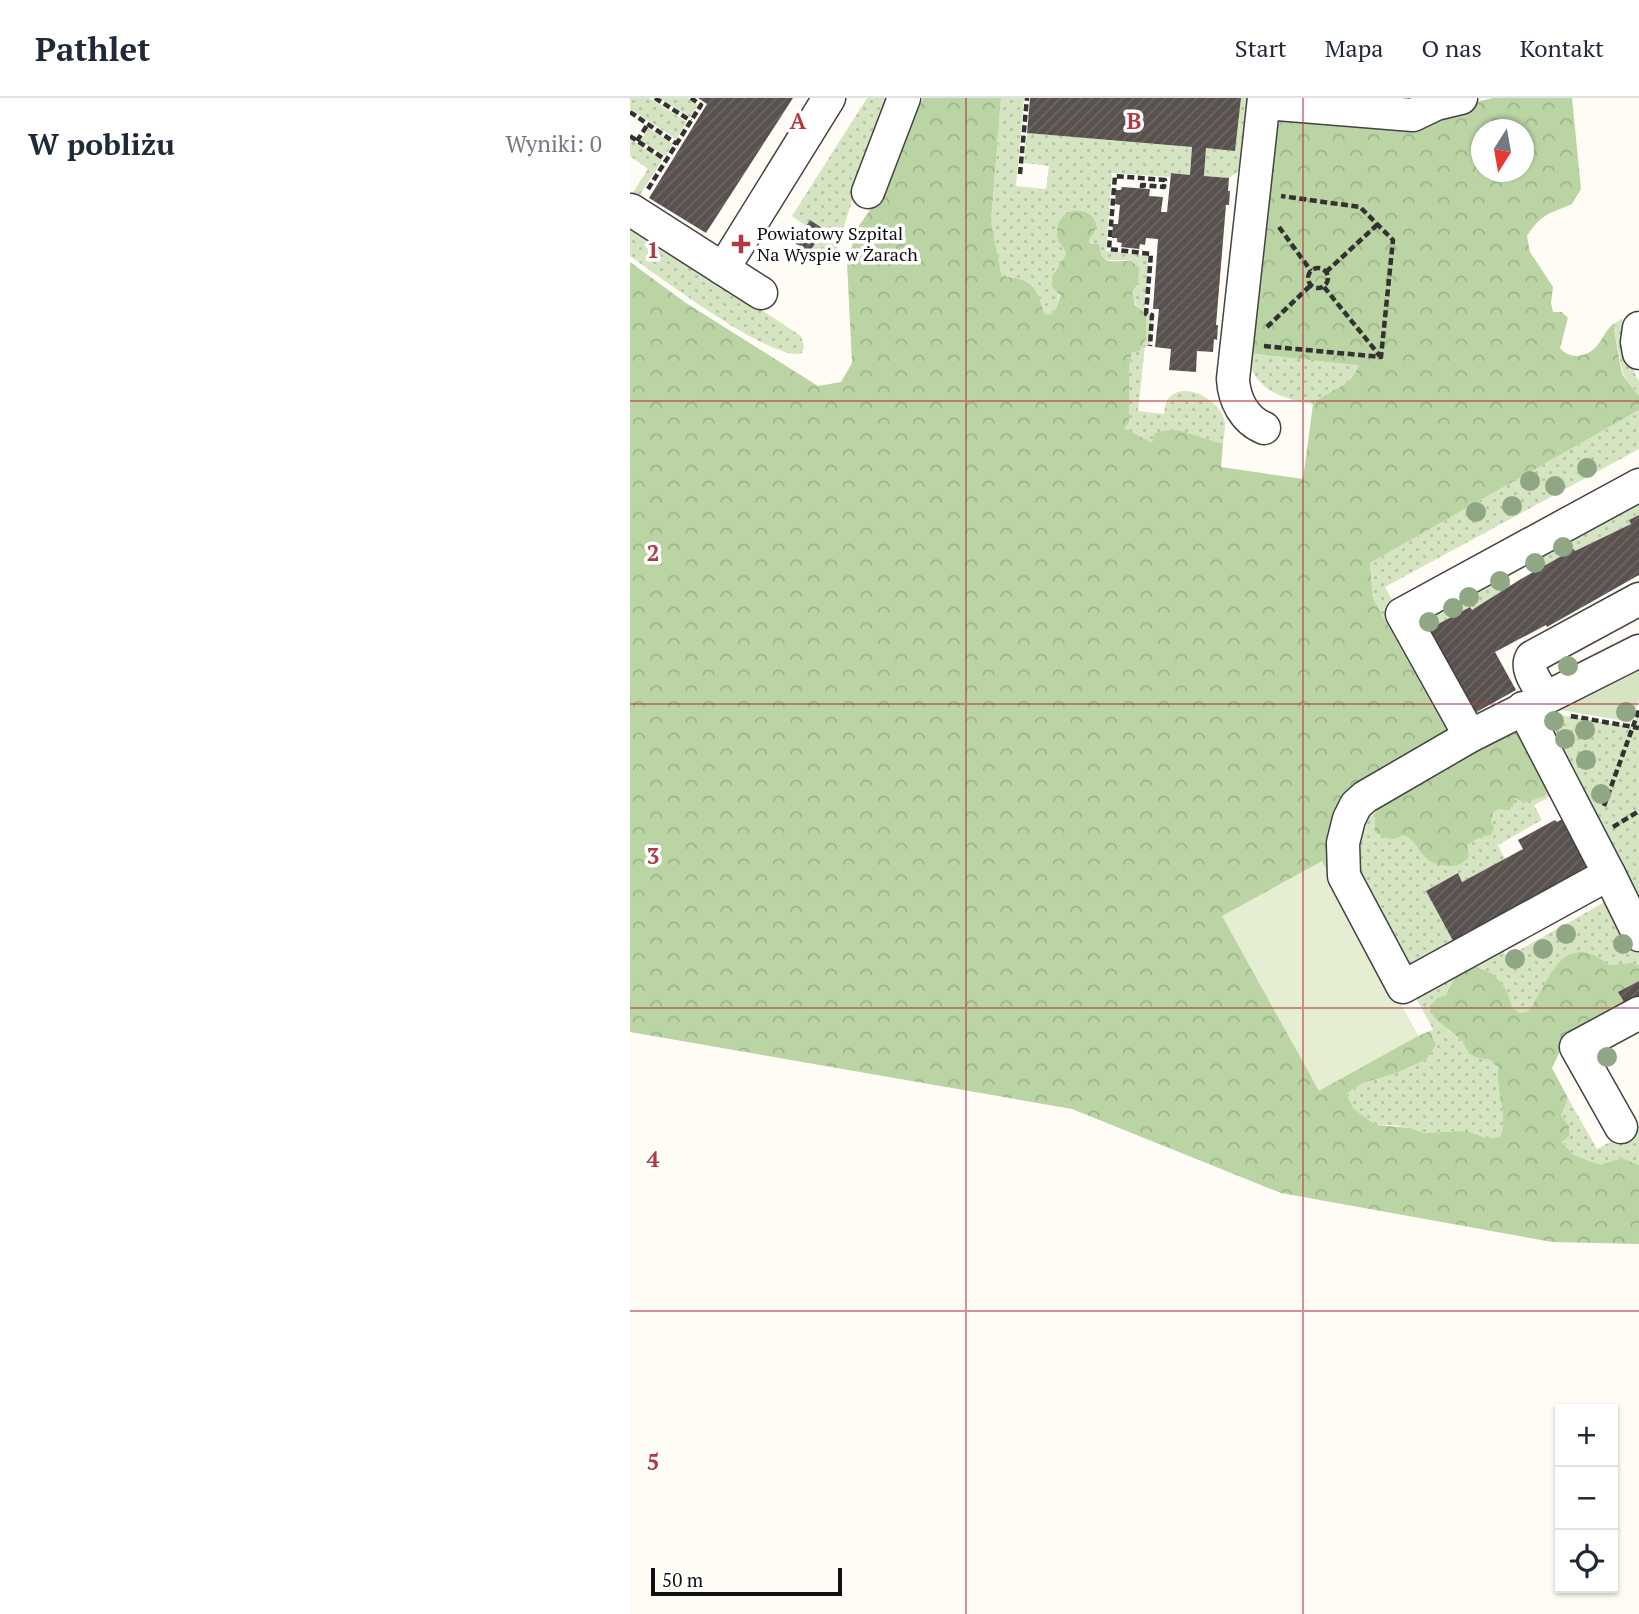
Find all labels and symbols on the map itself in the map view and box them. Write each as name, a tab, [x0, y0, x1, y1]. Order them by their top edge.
text: A	[790, 105, 807, 136]
text: B	[1127, 105, 1142, 136]
north arrow	[1471, 119, 1534, 182]
place label: Powiatowy Szpital Na Wyspie w Żarach	[757, 221, 918, 266]
text: 1	[647, 234, 660, 265]
marker: Powiatowy Szpital Na Wyspie w Żarach	[731, 234, 751, 254]
text: 2	[647, 537, 660, 568]
text: 3	[647, 840, 660, 871]
text: 4	[647, 1143, 660, 1174]
text: 5	[647, 1446, 660, 1477]
scale bar	[651, 1565, 842, 1597]

